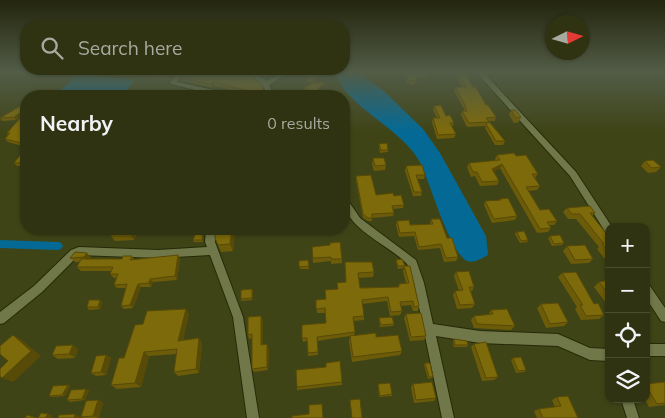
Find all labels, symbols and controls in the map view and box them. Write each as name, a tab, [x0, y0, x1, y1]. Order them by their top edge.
north arrow	[545, 15, 590, 60]
search box	[20, 20, 350, 75]
icon: search	[38, 34, 66, 62]
text: Search here	[78, 36, 182, 60]
text: Nearby	[40, 110, 113, 136]
text: 0 results	[267, 113, 330, 133]
map controls	[605, 223, 650, 403]
button: +	[605, 223, 650, 268]
button: −	[605, 268, 650, 313]
button: locate	[605, 313, 650, 358]
button: layers	[605, 358, 650, 403]

